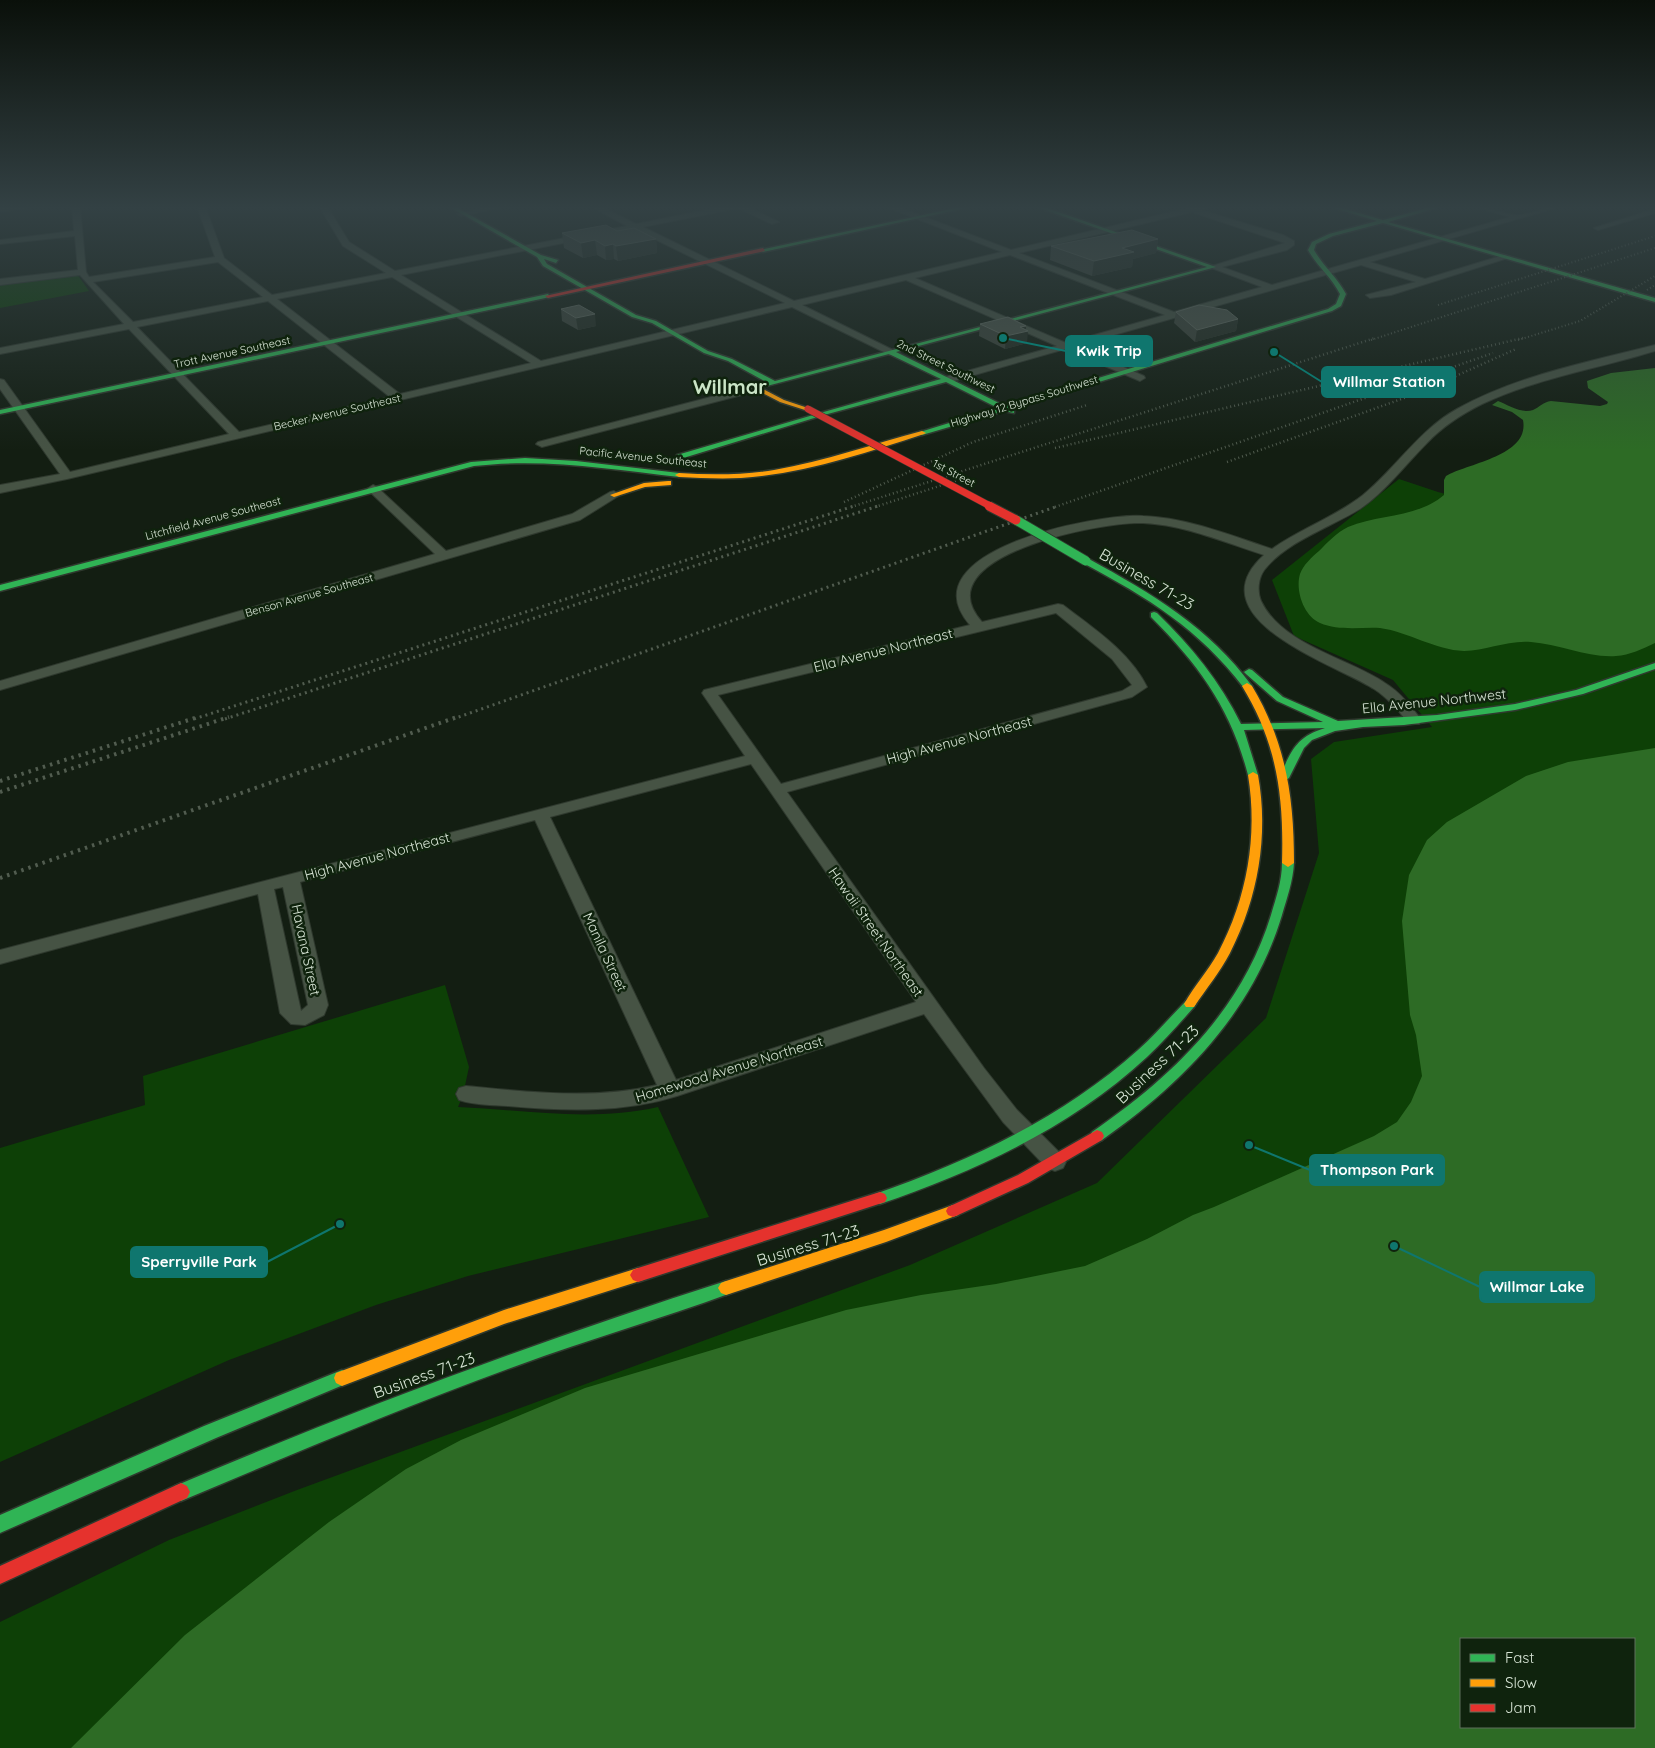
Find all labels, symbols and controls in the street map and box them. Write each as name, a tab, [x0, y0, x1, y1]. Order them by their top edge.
street label: Trott Avenue Southeast	[173, 333, 292, 371]
street label: 2nd Street Southwest	[895, 336, 998, 396]
callout: Kwik Trip	[1066, 336, 1152, 366]
text: Kwik Trip	[1076, 341, 1142, 360]
callout: Willmar Station	[1322, 367, 1455, 397]
street label: Highway 12 Bypass Southwest	[949, 372, 1100, 430]
text: Willmar Station	[1333, 372, 1445, 391]
district label: Willmar	[693, 374, 767, 399]
street label: Becker Avenue Southeast	[272, 391, 402, 433]
street label: Pacific Avenue Southeast	[579, 443, 708, 471]
street label: 1st Street	[930, 456, 978, 490]
street label: Litchfield Avenue Southeast	[144, 493, 283, 543]
street label: Business 71-23	[1096, 544, 1198, 614]
street label: Benson Avenue Southeast	[243, 570, 375, 620]
street label: Ella Avenue Northeast	[811, 624, 955, 676]
street label: Ella Avenue Northwest	[1361, 684, 1507, 718]
street label: High Avenue Northeast	[884, 712, 1034, 768]
street label: High Avenue Northeast	[302, 828, 452, 884]
street label: Hawaii Street Northeast	[824, 864, 928, 1000]
street label: Havana Street	[288, 903, 325, 998]
street label: Manila Street	[579, 910, 631, 995]
street label: Business 71-23	[1111, 1020, 1203, 1108]
street label: Homewood Avenue Northeast	[633, 1032, 825, 1106]
callout: Thompson Park	[1310, 1155, 1444, 1185]
text: Thompson Park	[1320, 1160, 1434, 1179]
street label: Business 71-23	[754, 1220, 862, 1270]
callout: Sperryville Park	[131, 1247, 267, 1277]
text: Sperryville Park	[141, 1252, 257, 1271]
callout: Willmar Lake	[1480, 1272, 1594, 1302]
text: Willmar Lake	[1490, 1277, 1584, 1296]
street label: Business 71-23	[371, 1347, 477, 1403]
legend	[1460, 1638, 1635, 1728]
text: Fast	[1505, 1648, 1534, 1667]
text: Slow	[1505, 1673, 1537, 1692]
text: Jam	[1505, 1698, 1536, 1717]

